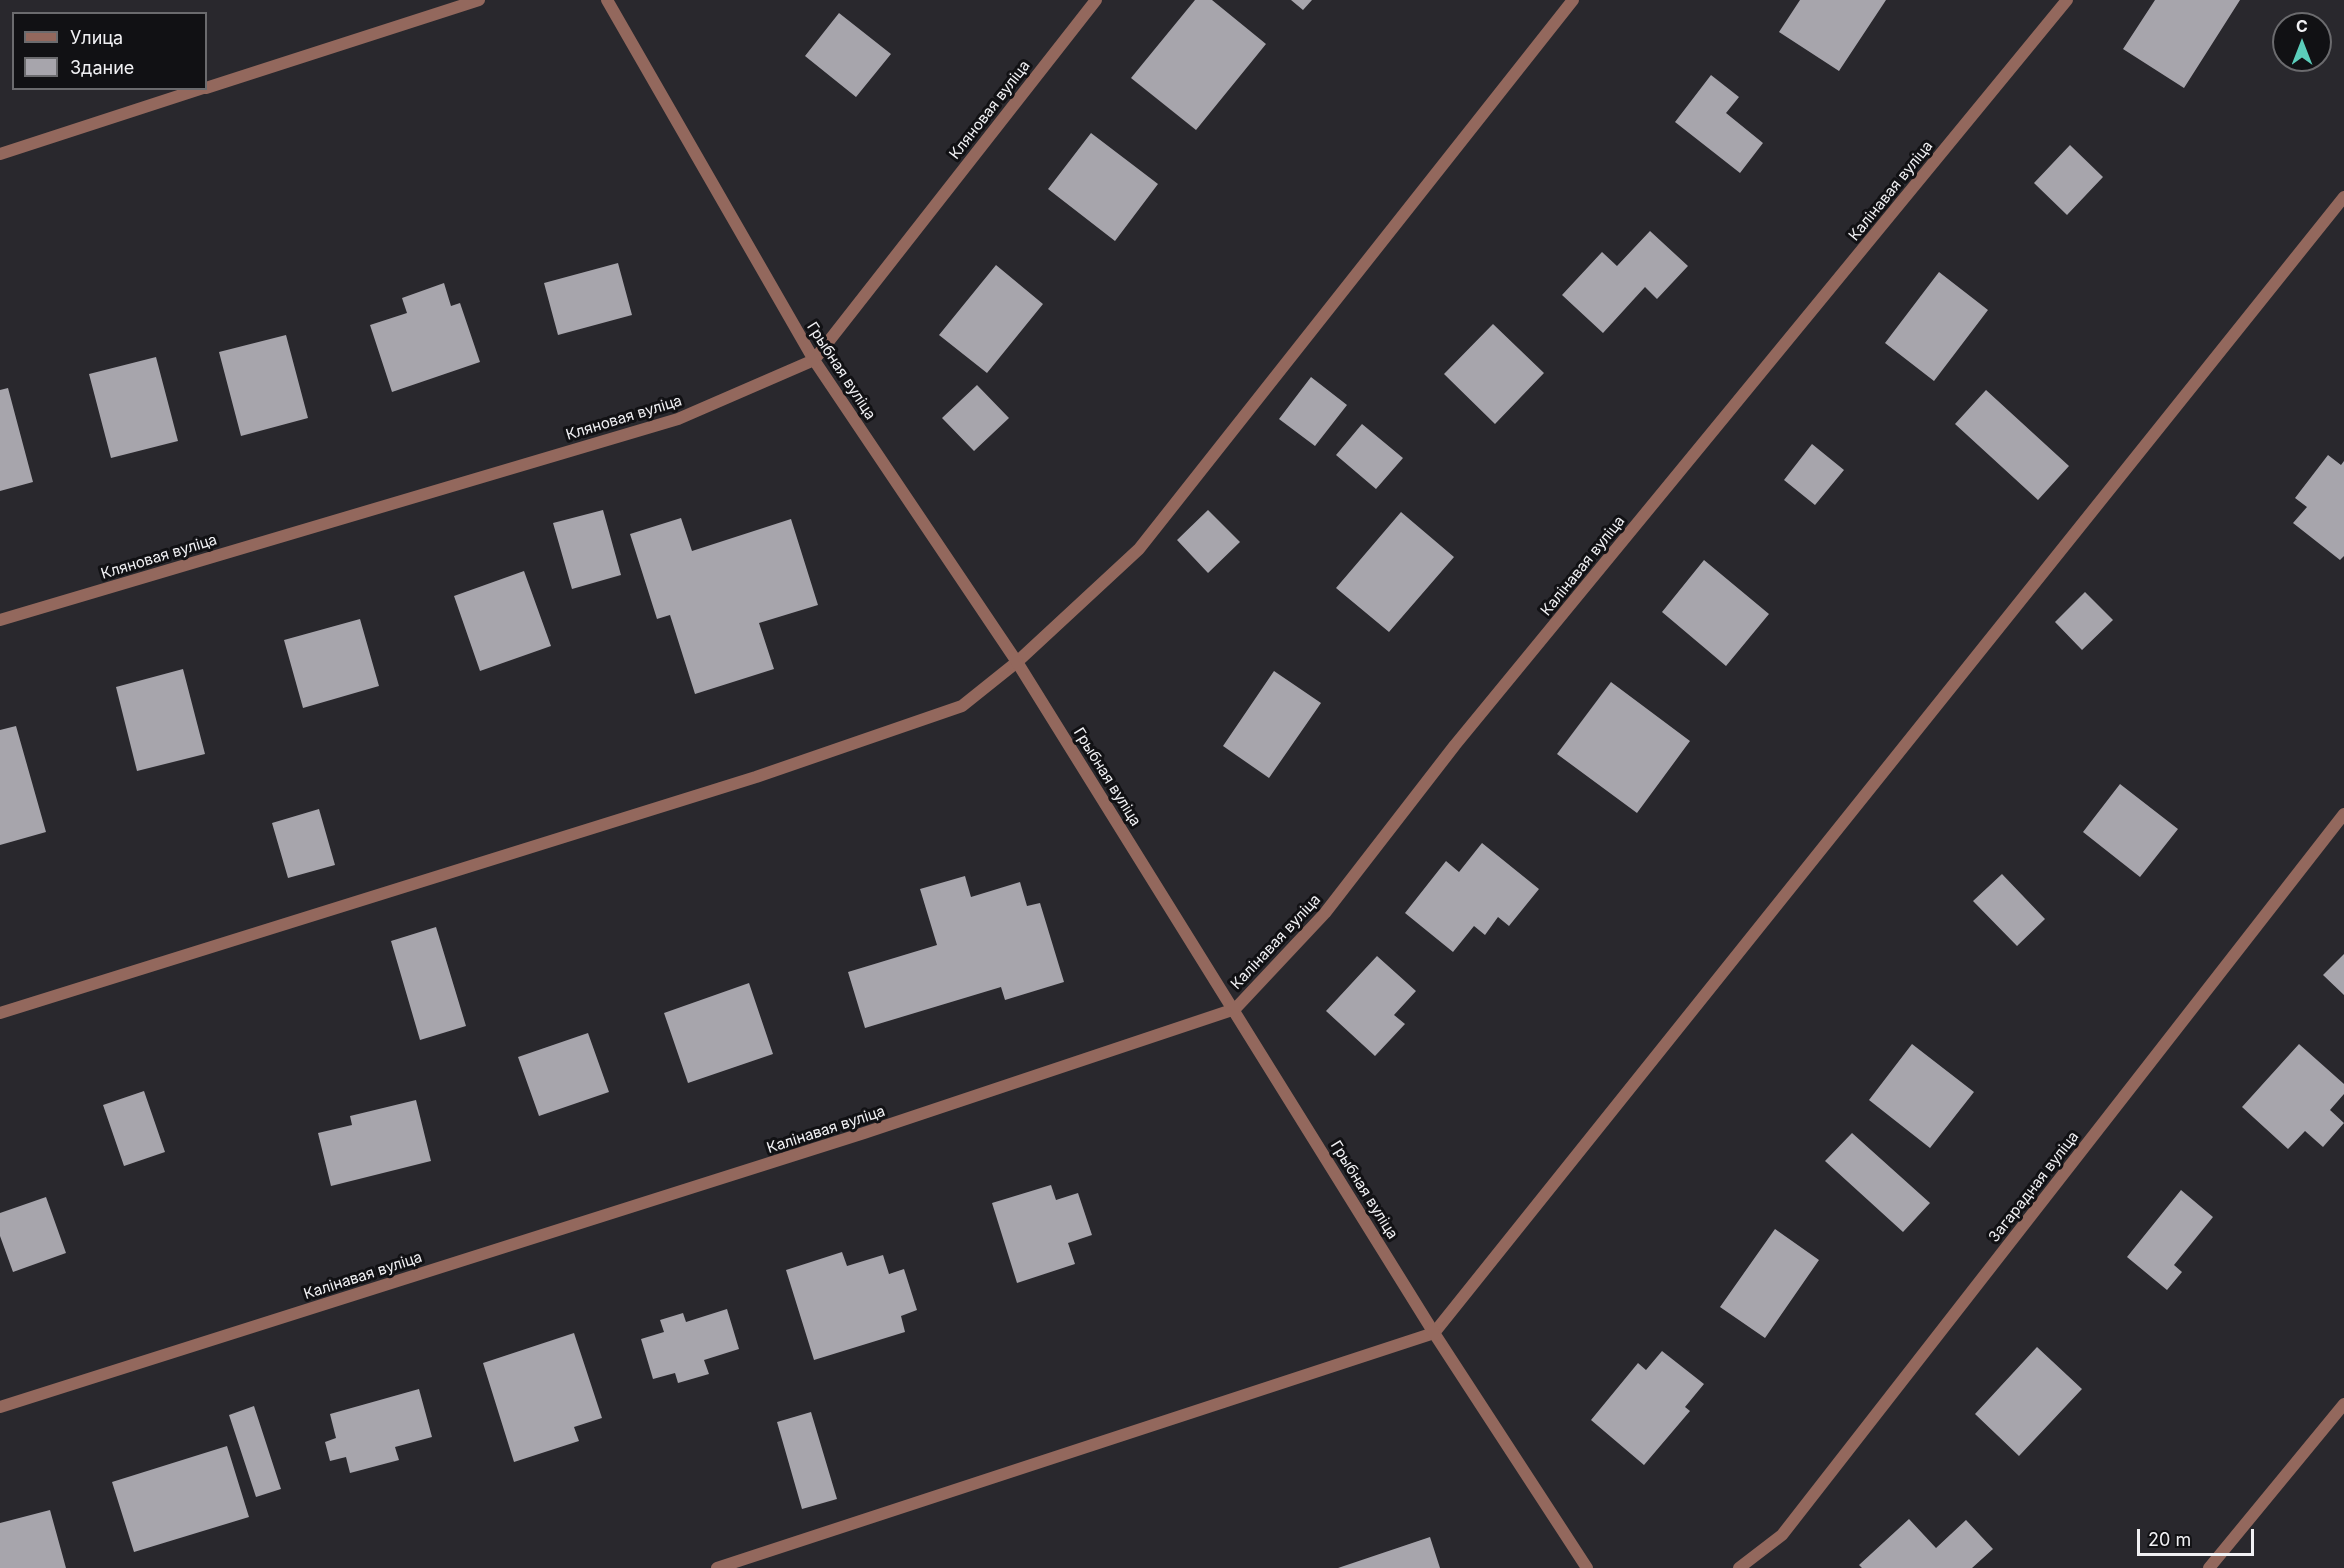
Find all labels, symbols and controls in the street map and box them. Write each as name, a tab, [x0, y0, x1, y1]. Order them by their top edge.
legend	[12, 12, 207, 90]
north arrow	[2272, 12, 2332, 72]
text: С	[2296, 16, 2308, 36]
text: Улица	[70, 27, 123, 48]
text: Здание	[70, 57, 134, 78]
street label: Кляновая вуліца	[946, 57, 1034, 163]
street label: Калінавая вуліца	[1845, 137, 1937, 245]
street label: Грыбная вуліца	[803, 319, 879, 423]
street label: Кляновая вуліца	[564, 392, 684, 444]
street label: Калінавая вуліца	[1537, 512, 1629, 620]
street label: Кляновая вуліца	[99, 531, 219, 583]
street label: Грыбная вуліца	[1070, 724, 1144, 830]
street label: Калінавая вуліца	[1227, 891, 1325, 993]
street label: Калінавая вуліца	[765, 1102, 887, 1158]
street label: Загарадная вуліца	[1985, 1128, 2083, 1246]
street label: Грыбная вуліца	[1327, 1137, 1401, 1243]
street label: Калінавая вуліца	[302, 1248, 424, 1304]
scale bar	[2140, 1517, 2257, 1555]
text: 20 m	[2148, 1529, 2191, 1550]

